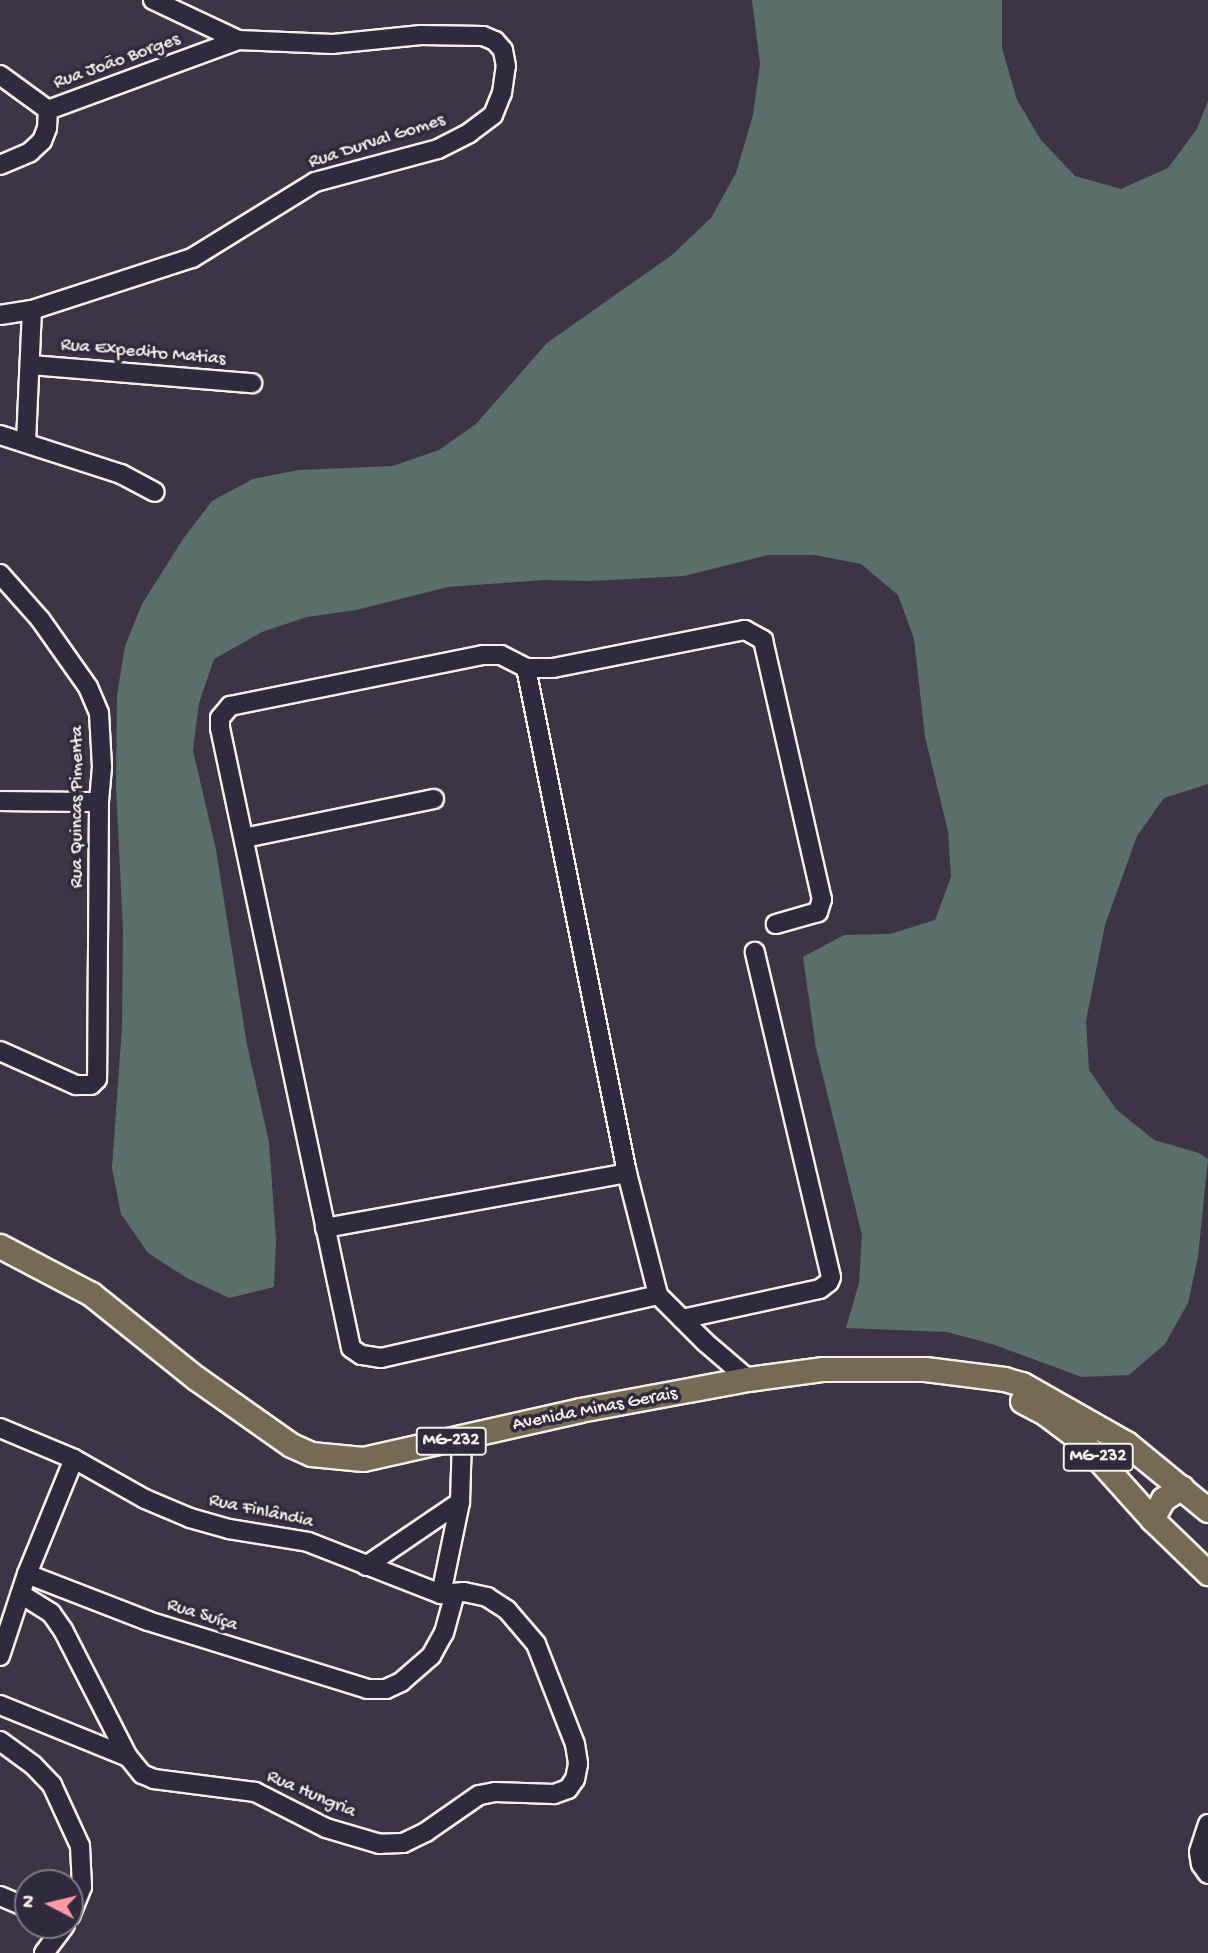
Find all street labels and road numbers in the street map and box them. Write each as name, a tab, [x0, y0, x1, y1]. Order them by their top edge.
street label: Rua João Borges	[51, 29, 183, 95]
street label: Rua Durval Gomes	[306, 109, 448, 175]
street label: Rua Expedito Matias	[60, 334, 226, 372]
street label: Rua Quincas Pimenta	[67, 726, 89, 888]
street label: Avenida Minas Gerais	[511, 1383, 679, 1437]
road number: MG-232	[414, 1426, 488, 1456]
road number: MG-232	[1061, 1442, 1135, 1472]
street label: Rua Finlândia	[207, 1490, 315, 1534]
street label: Rua Suíça	[164, 1594, 240, 1638]
street label: Rua Hungria	[263, 1766, 359, 1824]

